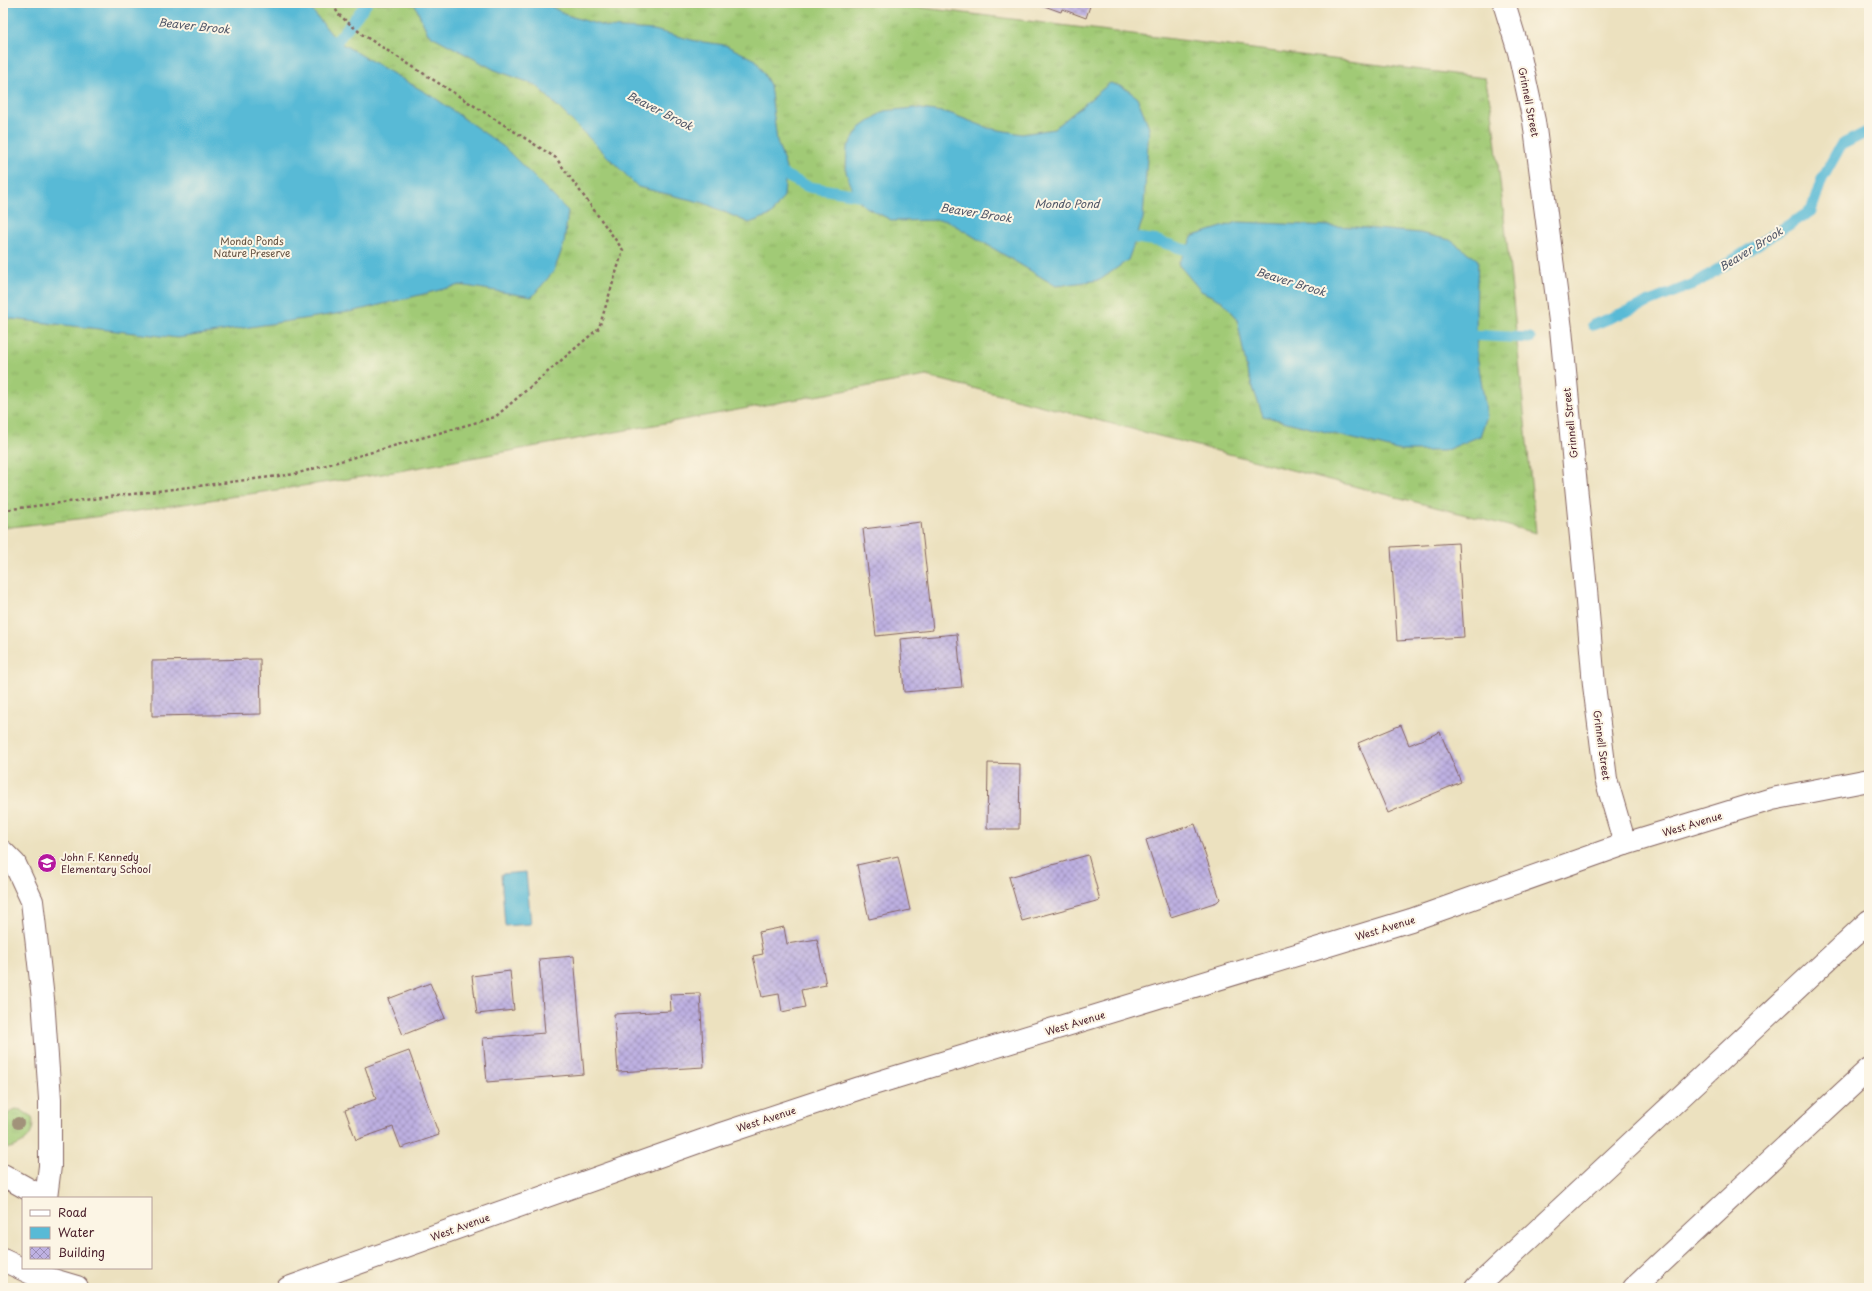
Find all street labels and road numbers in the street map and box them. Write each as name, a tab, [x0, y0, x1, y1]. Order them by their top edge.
street label: Grinnell Street	[1515, 66, 1544, 138]
street label: Grinnell Street	[1558, 387, 1581, 459]
street label: Grinnell Street	[1590, 709, 1615, 781]
street label: West Avenue	[1660, 807, 1724, 840]
street label: West Avenue	[1353, 911, 1417, 944]
street label: West Avenue	[1043, 1006, 1107, 1039]
street label: West Avenue	[734, 1102, 798, 1135]
street label: West Avenue	[428, 1209, 491, 1244]

